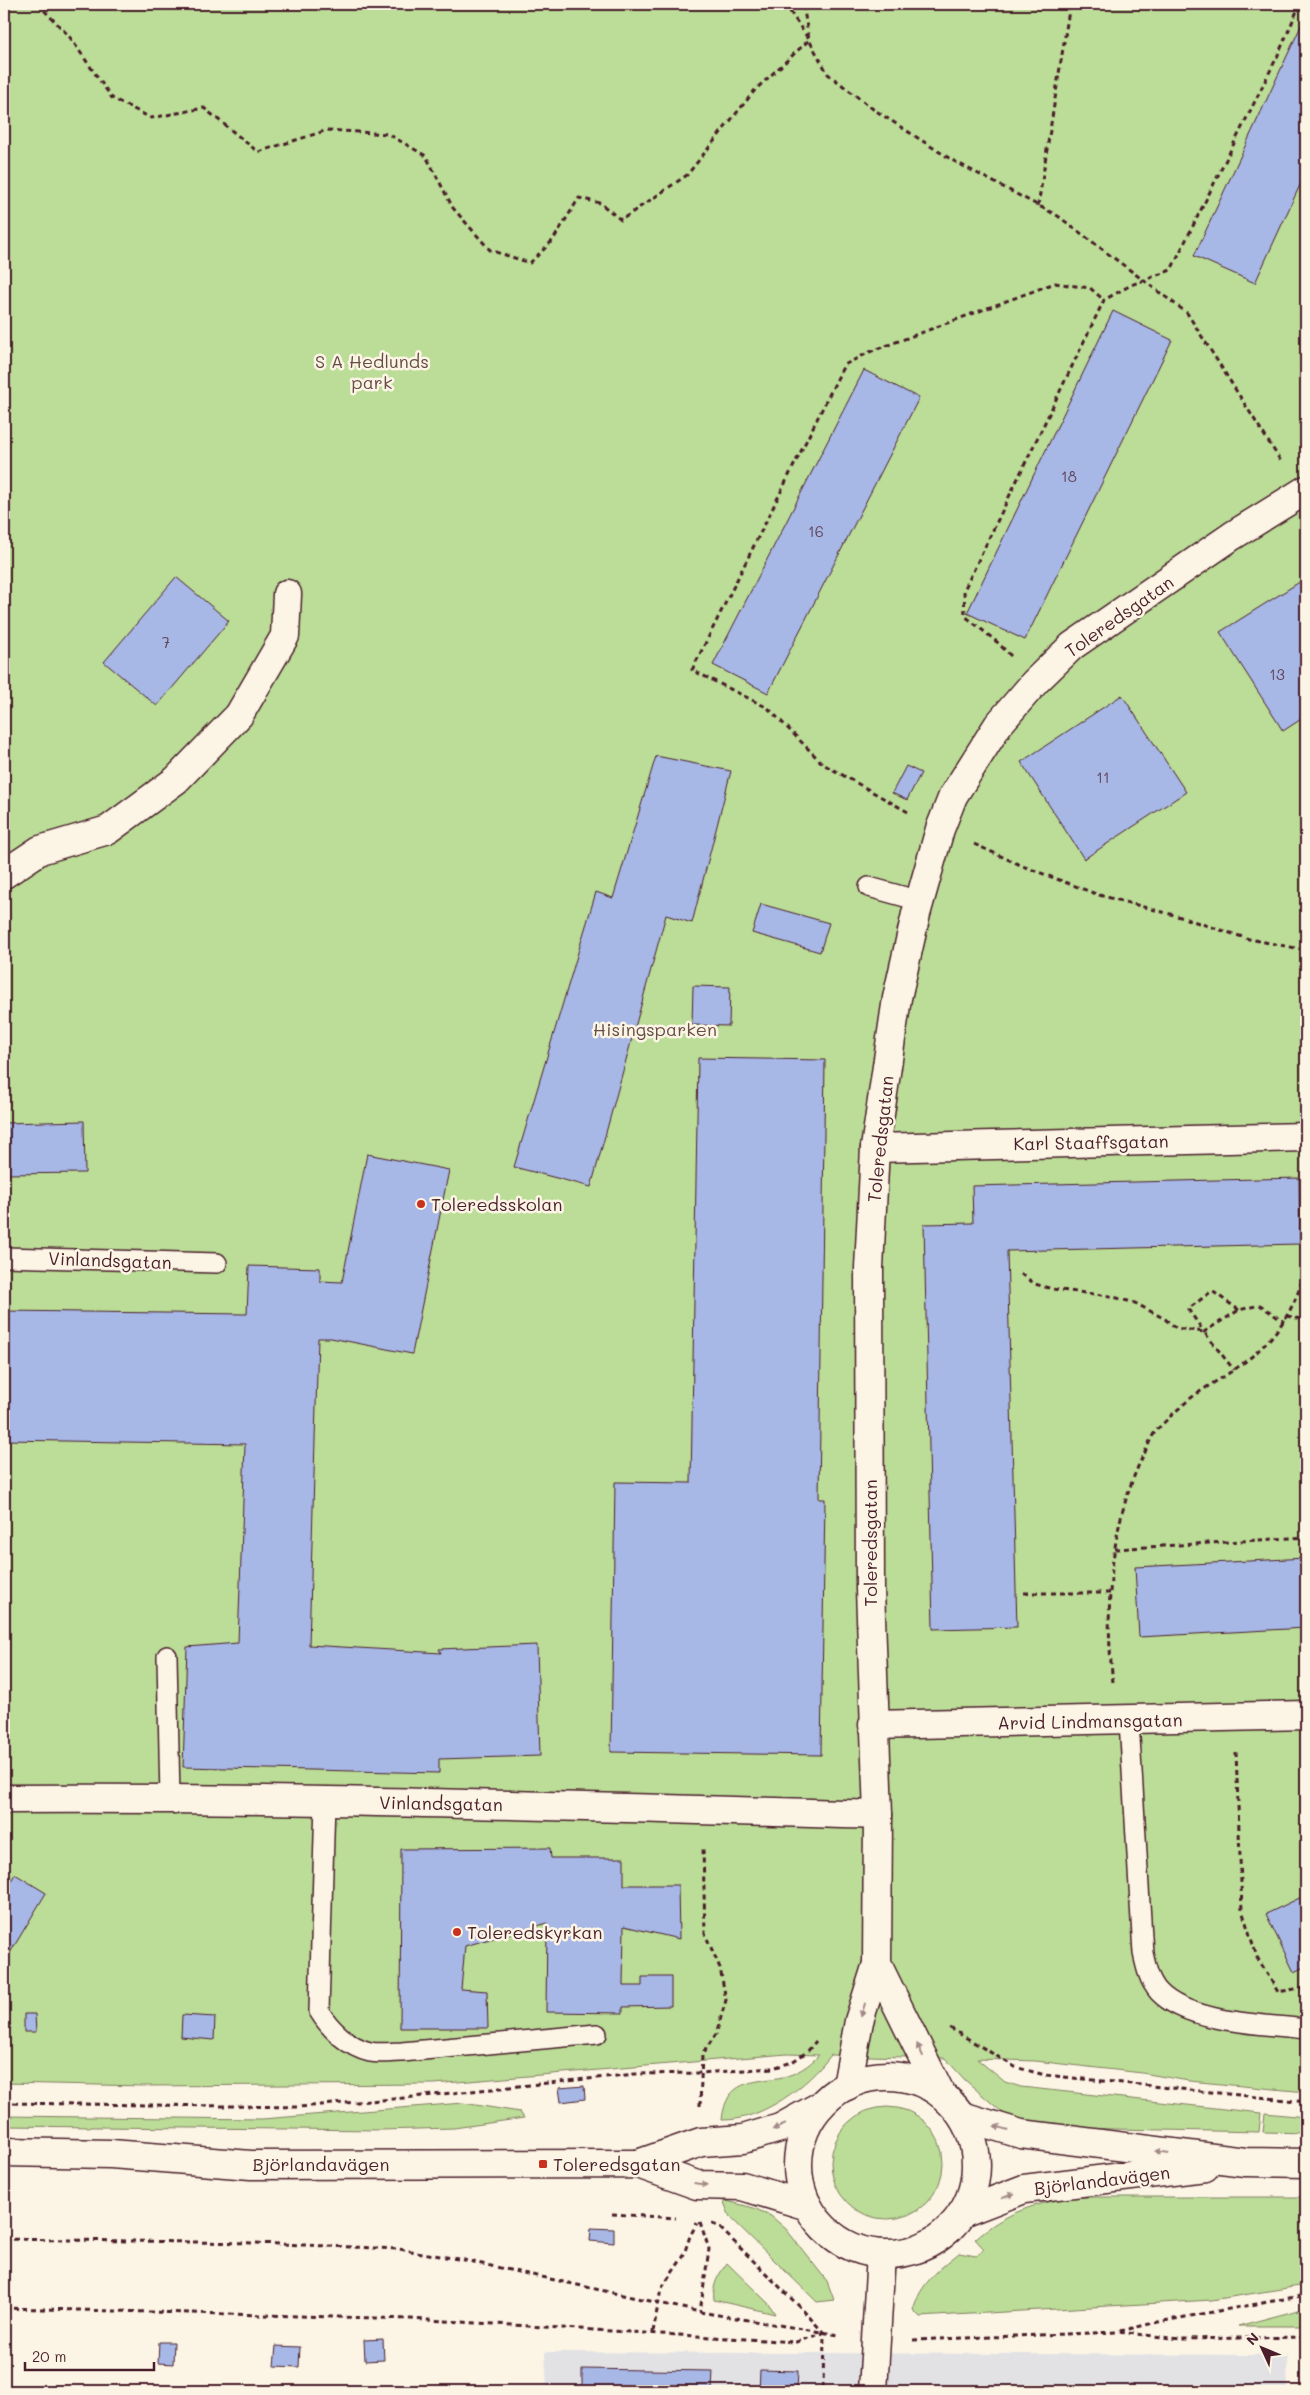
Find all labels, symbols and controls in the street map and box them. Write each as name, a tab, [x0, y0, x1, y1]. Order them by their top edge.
park label: S A Hedlunds park	[315, 349, 429, 394]
house number: 18	[1061, 466, 1077, 486]
house number: 16	[808, 521, 824, 541]
street label: Toleredsgatan	[1060, 570, 1178, 662]
house number: 7	[162, 632, 170, 652]
house number: 13	[1269, 664, 1285, 684]
house number: 11	[1096, 767, 1110, 787]
park label: Hisingsparken	[593, 1017, 717, 1041]
street label: Toleredsgatan	[861, 1074, 899, 1204]
street label: Karl Staaffsgatan	[1013, 1129, 1169, 1155]
place label: Toleredsskolan	[431, 1192, 562, 1216]
marker: Toleredsskolan	[415, 1198, 427, 1210]
street label: Vinlandsgatan	[48, 1246, 172, 1274]
street label: Toleredsgatan	[858, 1479, 882, 1607]
street label: Arvid Lindmansgatan	[997, 1707, 1183, 1735]
street label: Vinlandsgatan	[379, 1790, 503, 1816]
place label: Toleredskyrkan	[467, 1920, 602, 1944]
marker: Toleredskyrkan	[451, 1926, 463, 1938]
one-way arrow	[858, 2003, 866, 2018]
one-way arrow	[916, 2043, 924, 2057]
one-way arrow	[772, 2124, 786, 2132]
one-way arrow	[994, 2124, 1009, 2132]
one-way arrow	[1153, 2148, 1169, 2156]
street label: Björlandavägen	[253, 2152, 389, 2176]
place label: Toleredsgatan	[553, 2152, 680, 2176]
marker: Toleredsgatan	[537, 2158, 549, 2170]
street label: Björlandavägen	[1033, 2160, 1171, 2200]
one-way arrow	[693, 2180, 709, 2188]
one-way arrow	[1000, 2192, 1015, 2199]
north arrow	[1238, 2322, 1288, 2372]
text: N	[1242, 2328, 1263, 2349]
scale bar	[25, 2340, 154, 2372]
text: 20 m	[32, 2346, 66, 2366]

